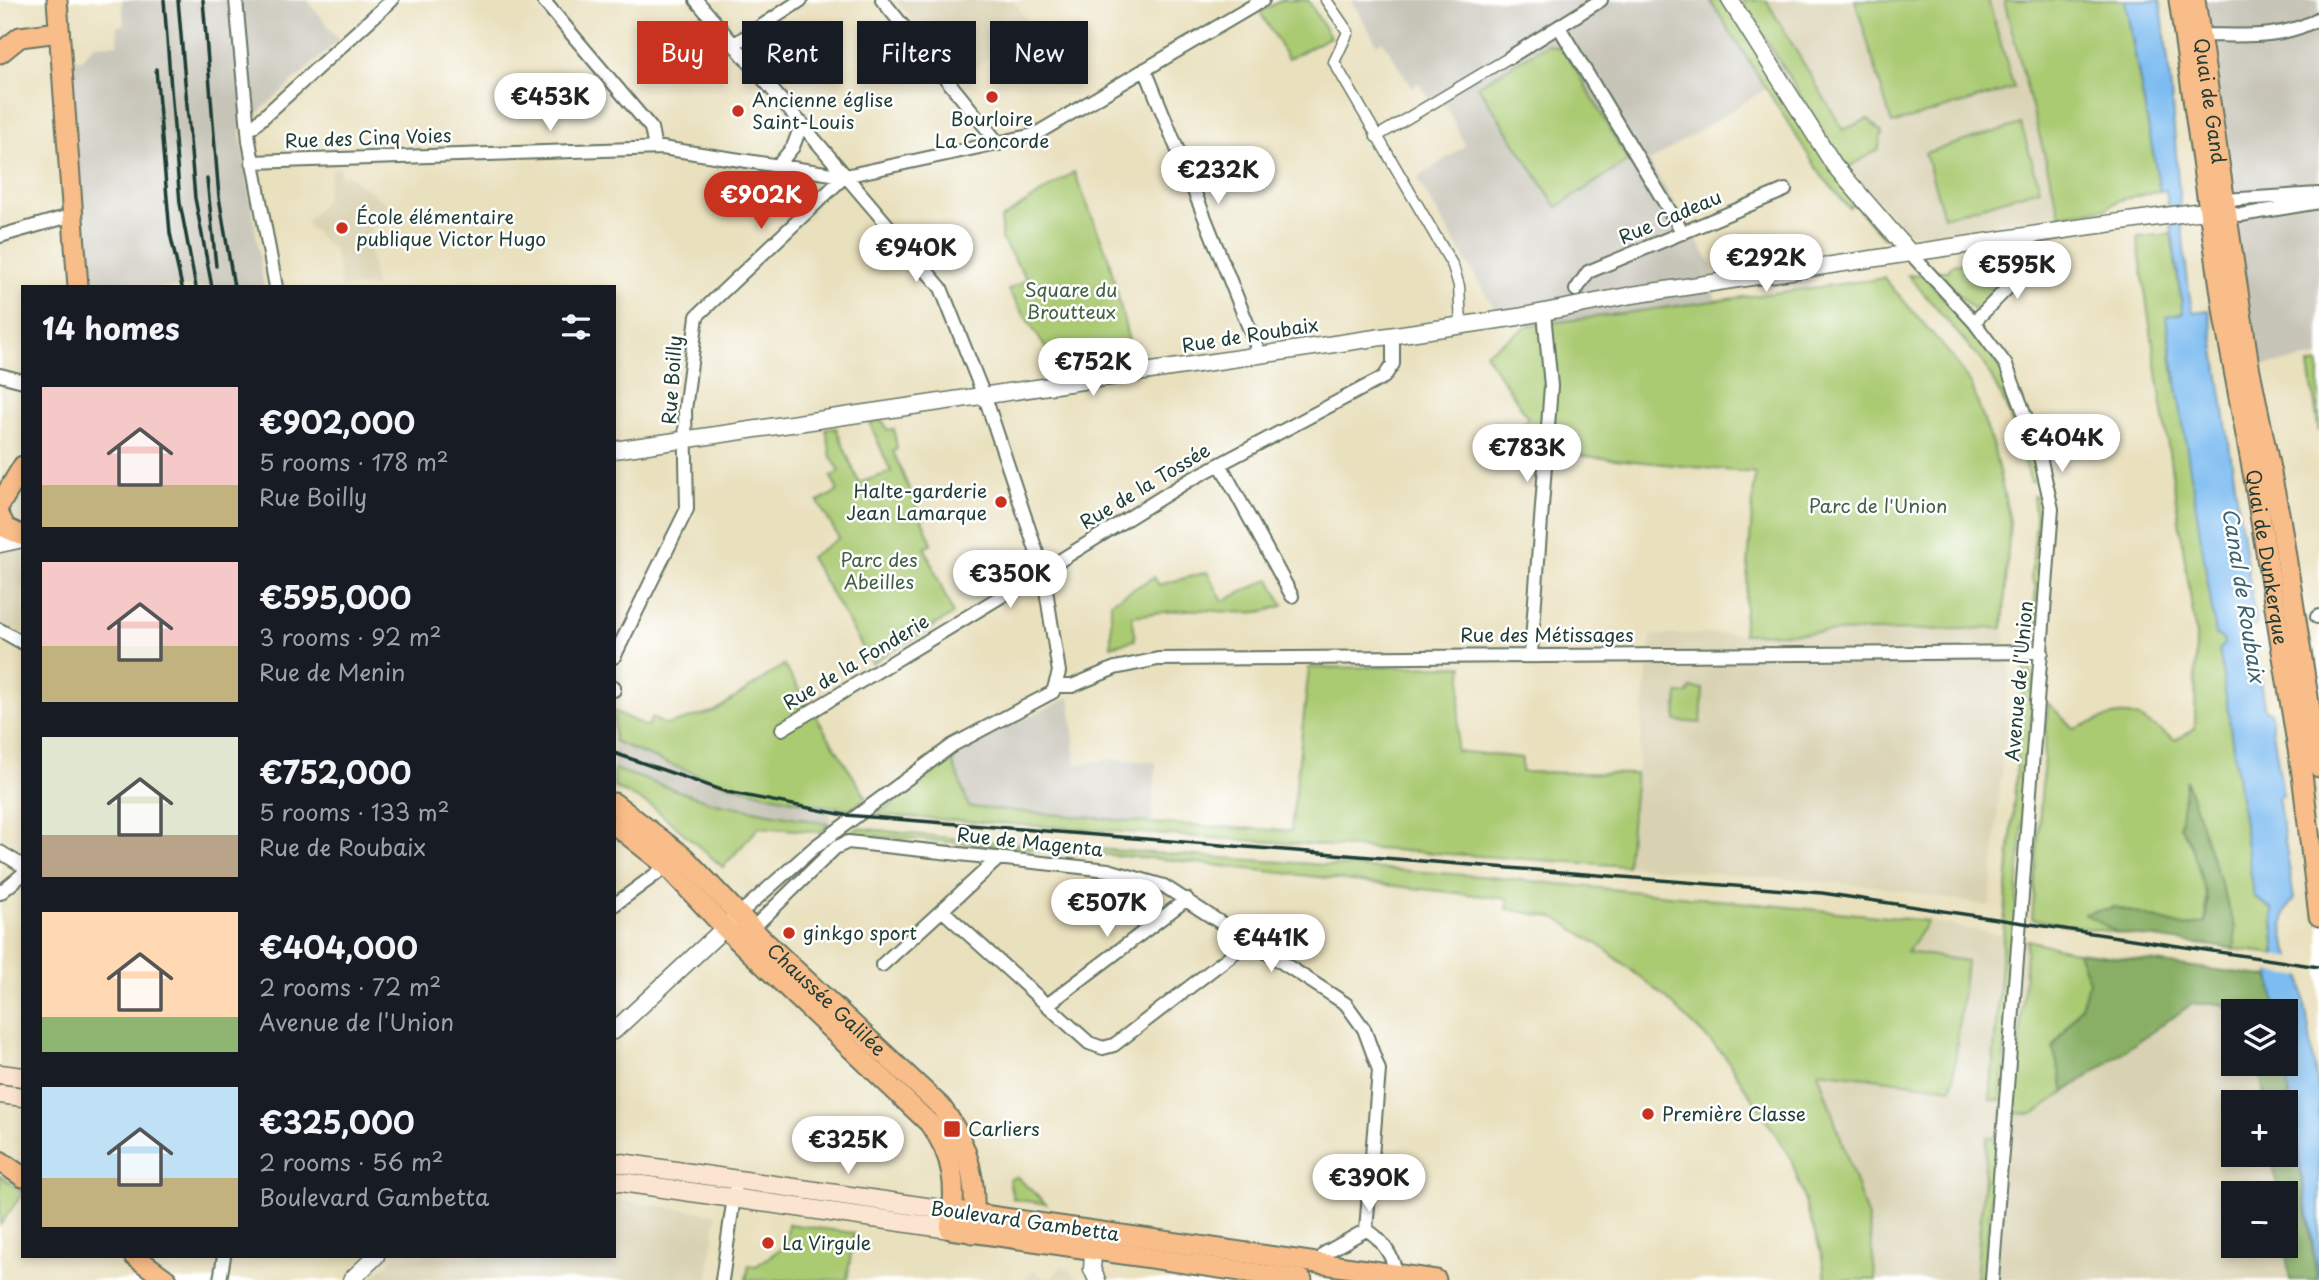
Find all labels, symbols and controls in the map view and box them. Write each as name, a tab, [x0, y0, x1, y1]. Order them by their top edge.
chip: Buy	[637, 21, 728, 84]
chip: Rent	[742, 21, 843, 84]
chip: Filters	[857, 21, 976, 84]
chip: New	[990, 21, 1088, 84]
street label: Quai de Gand	[2188, 36, 2234, 166]
pin: €453K	[501, 74, 599, 133]
text: €453K	[510, 78, 590, 113]
place label: Ancienne église Saint-Louis	[752, 85, 893, 135]
marker: Bourloire La Concorde	[984, 89, 1000, 105]
marker: Ancienne église Saint-Louis	[730, 103, 746, 119]
place label: Bourloire La Concorde	[935, 104, 1049, 154]
street label: Rue des Cinq Voies	[284, 120, 452, 154]
pin: €232K	[1169, 146, 1267, 206]
text: €232K	[1177, 151, 1259, 186]
pin: €902K	[712, 172, 810, 231]
text: €902K	[720, 176, 802, 211]
street label: Rue Cadeau	[1614, 182, 1725, 250]
place label: École élémentaire publique Victor Hugo	[356, 202, 546, 252]
marker: École élémentaire publique Victor Hugo	[334, 220, 350, 236]
pin: €940K	[867, 224, 965, 284]
text: €940K	[875, 229, 957, 264]
pin: €292K	[1717, 234, 1815, 294]
text: €292K	[1726, 239, 1806, 274]
pin: €595K	[1968, 242, 2066, 301]
text: €595K	[1978, 246, 2056, 281]
park label: Square du Broutteux	[1025, 275, 1117, 325]
text: 14 homes	[42, 305, 180, 350]
icon: filters	[557, 308, 595, 346]
street label: Rue de Roubaix	[1180, 309, 1320, 359]
street label: Rue Boilly	[654, 334, 688, 426]
pin: €752K	[1044, 338, 1142, 398]
text: €752K	[1054, 343, 1132, 378]
text: €902,000	[259, 399, 415, 444]
pin: €404K	[2013, 414, 2111, 474]
icon: home	[98, 415, 182, 499]
text: €404K	[2020, 419, 2104, 454]
pin: €783K	[1478, 424, 1576, 484]
text: €783K	[1488, 429, 1566, 464]
street label: Rue de la Tossée	[1074, 435, 1215, 535]
text: 5 rooms · 178 m²	[259, 444, 449, 479]
street label: Quai de Dunkerque	[2240, 467, 2296, 647]
place label: Halte-garderie Jean Lamarque	[846, 476, 987, 526]
text: Rue Boilly	[259, 479, 367, 514]
park label: Parc de l'Union	[1809, 491, 1947, 519]
marker: Halte-garderie Jean Lamarque	[993, 494, 1009, 510]
water label: Canal de Roubaix	[2215, 505, 2275, 687]
park label: Parc des Abeilles	[840, 545, 918, 595]
pin: €350K	[961, 550, 1059, 610]
text: €350K	[969, 555, 1051, 590]
text: €595,000	[259, 574, 411, 619]
icon: home	[98, 590, 182, 674]
street label: Avenue de l'Union	[1997, 599, 2039, 762]
street label: Rue de la Fonderie	[777, 606, 934, 716]
text: 3 rooms · 92 m²	[259, 619, 442, 654]
street label: Rue des Métissages	[1460, 620, 1634, 648]
text: Rue de Menin	[259, 654, 406, 689]
text: €752,000	[259, 749, 411, 794]
icon: home	[98, 765, 182, 849]
text: 5 rooms · 133 m²	[259, 794, 450, 829]
street label: Rue de Magenta	[956, 819, 1105, 863]
text: Rue de Roubaix	[259, 829, 426, 864]
pin: €507K	[1058, 880, 1156, 939]
text: €507K	[1067, 884, 1147, 919]
pin: €441K	[1222, 914, 1320, 974]
place label: ginkgo sport	[803, 918, 917, 946]
text: €441K	[1233, 919, 1309, 954]
text: €404,000	[259, 924, 418, 969]
marker: ginkgo sport	[781, 925, 797, 941]
street label: Chaussée Galilée	[761, 936, 893, 1062]
icon: home	[98, 940, 182, 1024]
text: 2 rooms · 72 m²	[259, 969, 441, 1004]
map controls	[2221, 999, 2298, 1258]
button: layers	[2221, 999, 2298, 1076]
text: Avenue de l'Union	[259, 1004, 454, 1039]
button: +	[2221, 1090, 2298, 1167]
text: €325,000	[259, 1099, 415, 1144]
place label: Première Classe	[1662, 1099, 1806, 1127]
marker: Première Classe	[1640, 1106, 1656, 1122]
place label: Carliers	[968, 1114, 1040, 1142]
icon: home	[98, 1115, 182, 1199]
pin: €325K	[799, 1116, 897, 1176]
marker: Carliers	[942, 1119, 962, 1139]
text: €325K	[808, 1121, 888, 1156]
text: 2 rooms · 56 m²	[259, 1144, 444, 1179]
pin: €390K	[1320, 1154, 1418, 1214]
text: €390K	[1328, 1159, 1410, 1194]
text: Boulevard Gambetta	[259, 1179, 489, 1214]
button: −	[2221, 1181, 2298, 1258]
street label: Boulevard Gambetta	[929, 1193, 1121, 1247]
place label: La Virgule	[782, 1228, 871, 1256]
marker: La Virgule	[760, 1235, 776, 1251]

